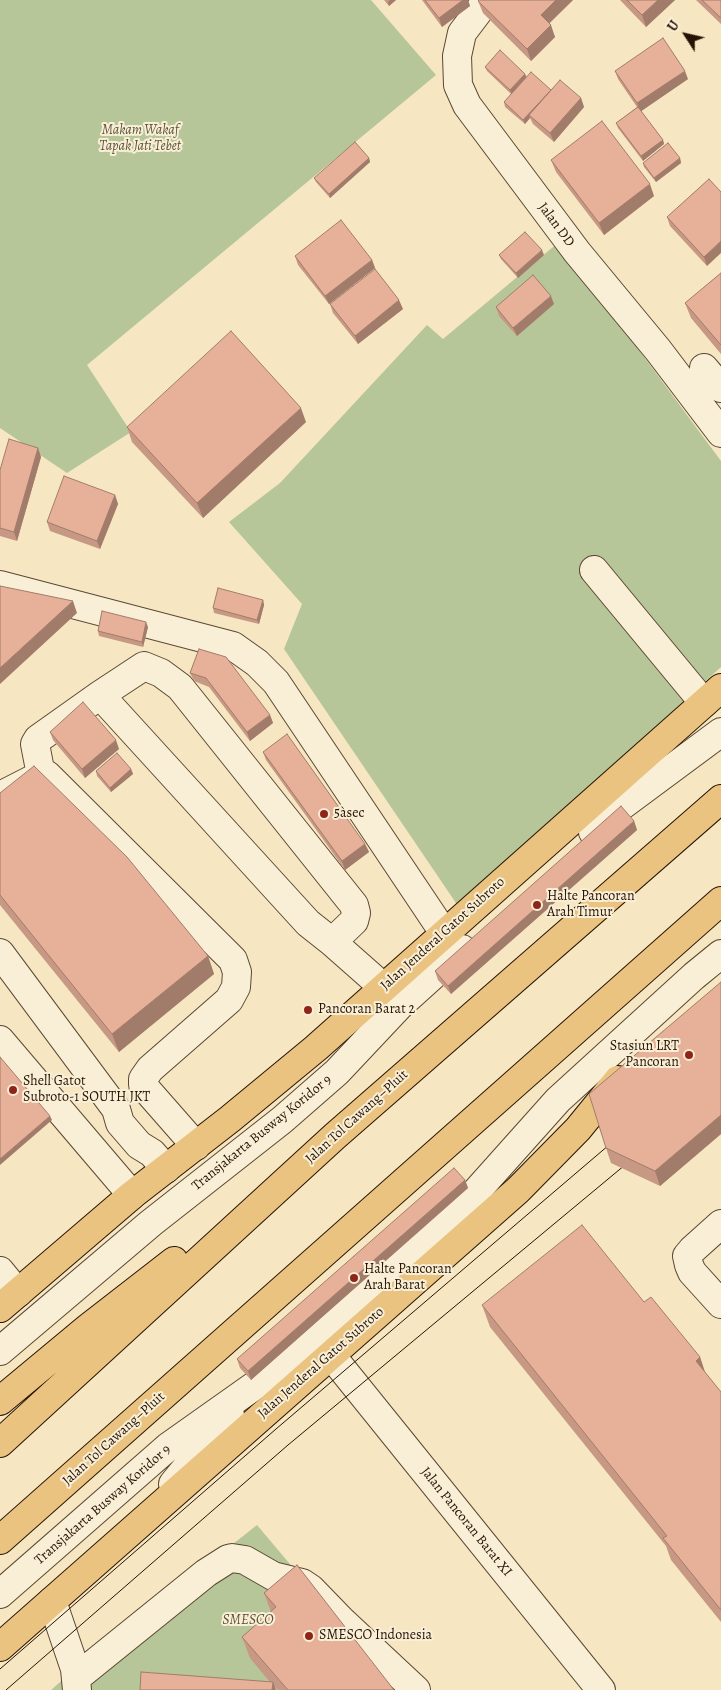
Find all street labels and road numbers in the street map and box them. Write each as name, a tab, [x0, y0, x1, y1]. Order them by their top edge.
street label: Jalan DD	[534, 200, 578, 250]
street label: Jalan Jenderal Gatot Subroto	[377, 874, 509, 994]
street label: Jalan Tol Cawang–Pluit	[302, 1067, 412, 1167]
street label: Transjakarta Busway Koridor 9	[189, 1071, 335, 1195]
street label: Jalan Jenderal Gatot Subroto	[255, 1304, 387, 1422]
street label: Jalan Tol Cawang–Pluit	[59, 1389, 169, 1489]
street label: Transjakarta Busway Koridor 9	[31, 1441, 175, 1569]
street label: Jalan Pancoran Barat XI	[417, 1464, 515, 1580]

